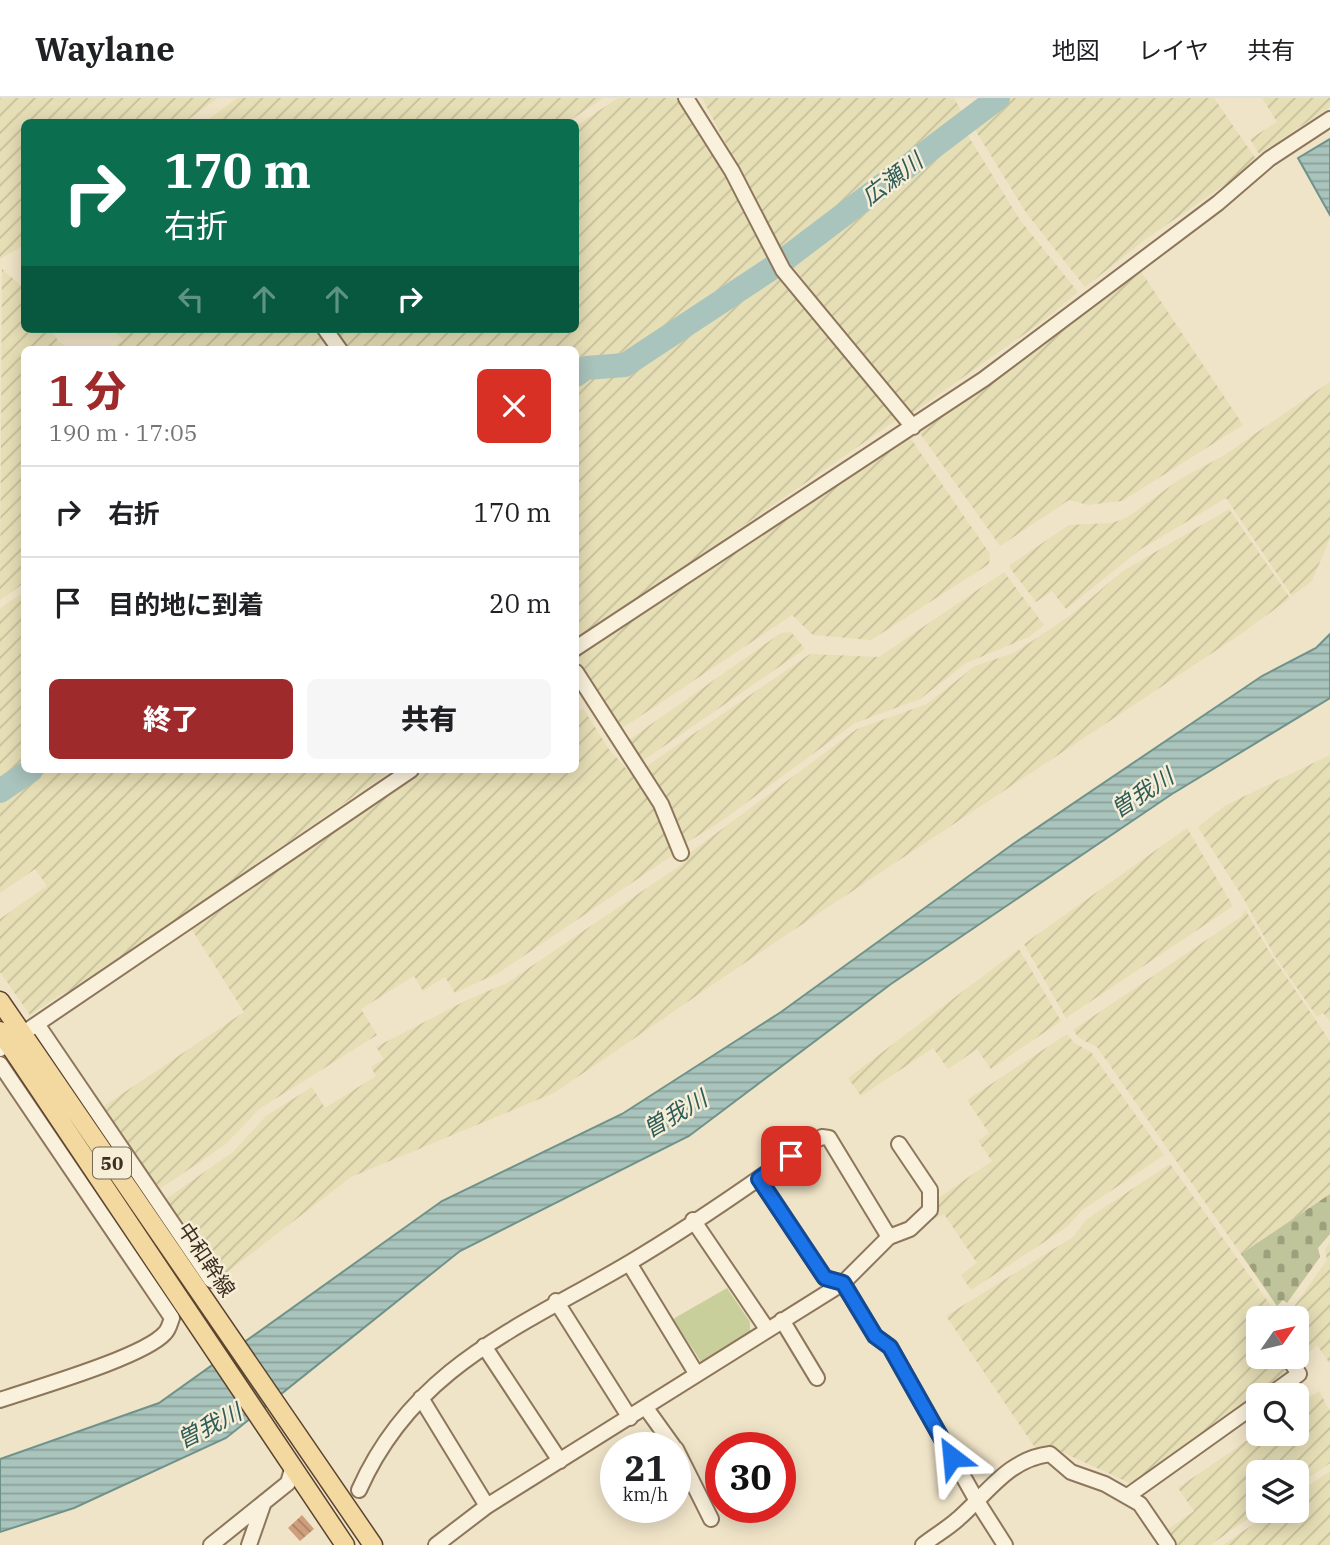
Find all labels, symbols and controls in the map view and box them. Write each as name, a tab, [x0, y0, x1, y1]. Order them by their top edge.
text: Waylane	[35, 27, 175, 70]
text: 地図	[1052, 34, 1100, 66]
text: レイヤ	[1138, 34, 1209, 66]
text: 共有	[1247, 34, 1295, 66]
text: 170 m	[164, 138, 311, 201]
water label: 広瀬川	[855, 144, 930, 211]
icon: right	[49, 147, 140, 238]
text: 右折	[164, 204, 228, 246]
icon: left	[172, 280, 210, 318]
icon: ahead	[245, 280, 283, 318]
icon: ahead	[318, 280, 356, 318]
icon: right	[391, 280, 429, 318]
text: 1 分	[49, 363, 126, 418]
button: close	[477, 369, 551, 443]
text: 190 m · 17:05	[49, 417, 198, 447]
icon: right	[49, 493, 87, 531]
text: 170 m	[473, 495, 551, 529]
text: 右折	[108, 496, 160, 530]
icon: arrive	[49, 584, 87, 622]
text: 20 m	[489, 586, 551, 620]
text: 目的地に到着	[108, 587, 264, 621]
button: 終了	[49, 679, 293, 759]
button: 共有	[307, 679, 551, 759]
water label: 曽我川	[1104, 759, 1181, 824]
water label: 曽我川	[637, 1081, 714, 1143]
pin	[761, 1126, 821, 1186]
icon: arrive	[772, 1137, 810, 1175]
road number: 50	[93, 1148, 131, 1178]
street label: 中和幹線	[172, 1217, 242, 1302]
north arrow	[1246, 1306, 1309, 1368]
map controls	[1246, 1306, 1309, 1523]
button: search	[1246, 1383, 1309, 1446]
water label: 曽我川	[171, 1395, 249, 1454]
position arrow	[915, 1420, 989, 1494]
speed limit sign: 30	[705, 1432, 796, 1523]
text: 21	[624, 1445, 667, 1491]
button: layers	[1246, 1460, 1309, 1523]
text: km/h	[623, 1483, 668, 1506]

